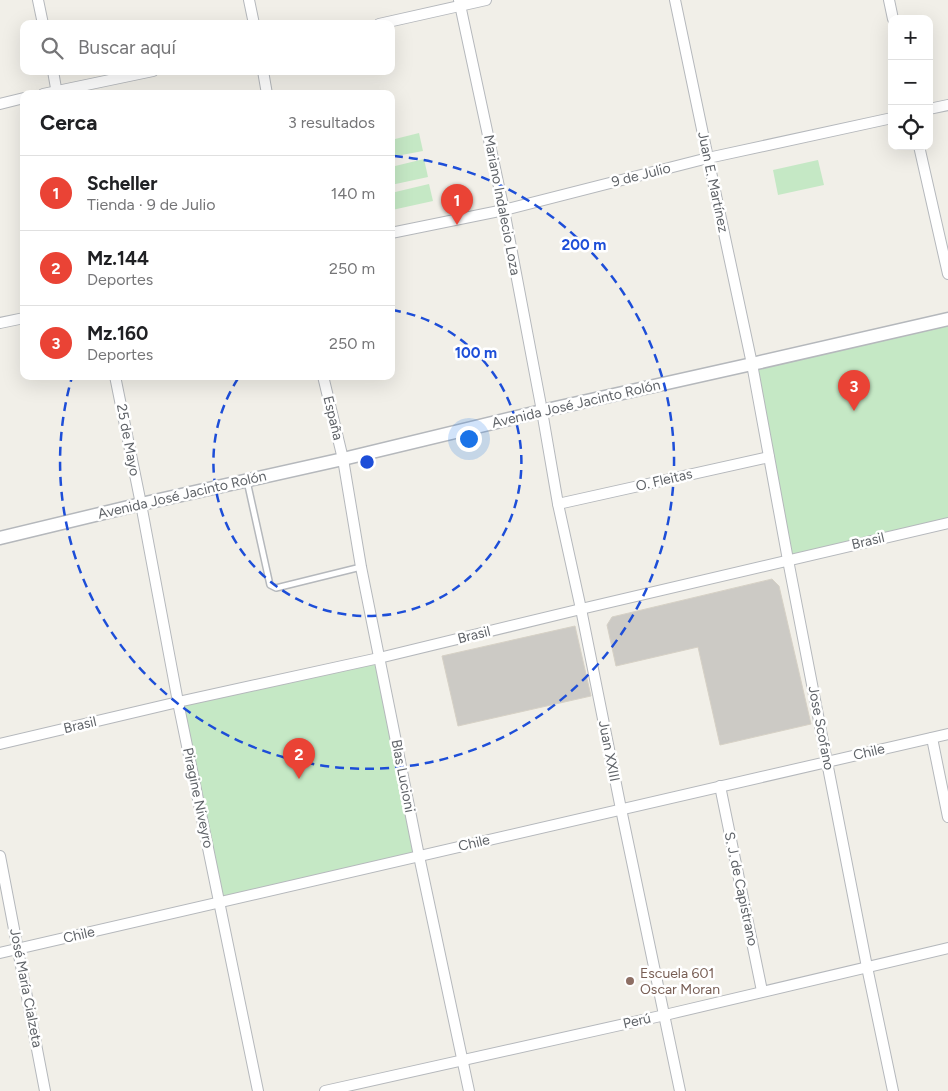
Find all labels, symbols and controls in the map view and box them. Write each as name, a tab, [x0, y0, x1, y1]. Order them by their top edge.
map controls	[888, 15, 933, 150]
button: +	[888, 15, 933, 60]
search box	[20, 20, 395, 75]
icon: search	[38, 34, 66, 62]
text: Buscar aquí	[78, 36, 176, 59]
button: −	[888, 60, 933, 105]
button: locate	[888, 105, 933, 150]
text: Cerca	[40, 110, 97, 135]
text: 3 resultados	[288, 113, 375, 132]
street label: Juan E. Martínez	[694, 130, 732, 234]
street label: Mariano Indalecio Loza	[480, 133, 524, 277]
street label: 9 de Julio	[610, 159, 672, 191]
text: Scheller	[87, 172, 157, 195]
text: 1	[53, 184, 59, 203]
text: 140 m	[331, 184, 375, 203]
pin: 1	[441, 184, 473, 225]
text: Tienda · 9 de Julio	[87, 195, 215, 214]
text: 200 m	[562, 236, 606, 254]
text: Mz.144	[87, 247, 149, 270]
text: 2	[51, 259, 61, 278]
text: 250 m	[329, 259, 375, 278]
text: Deportes	[87, 270, 153, 289]
text: Mz.160	[87, 322, 148, 345]
text: 3	[52, 334, 60, 353]
text: 250 m	[329, 334, 375, 353]
text: 100 m	[455, 344, 497, 362]
text: Deportes	[87, 345, 153, 364]
pin: 3	[838, 370, 870, 411]
street label: Avenida José Jacinto Rolón	[490, 376, 662, 432]
street label: España	[319, 394, 347, 442]
street label: 25 de Mayo	[113, 403, 143, 477]
your location	[456, 426, 482, 452]
centre of rings	[358, 453, 376, 471]
street label: O. Fleitas	[634, 465, 694, 495]
street label: Avenida José Jacinto Rolón	[96, 467, 268, 523]
street label: Brasil	[850, 529, 886, 553]
street label: Brasil	[456, 623, 492, 647]
street label: Jose Scofano	[805, 684, 837, 772]
street label: Brasil	[62, 713, 98, 737]
street label: Juan XXIII	[595, 719, 623, 783]
pin: 2	[283, 738, 315, 779]
street label: Blas Lucioni	[388, 738, 418, 814]
street label: Chile	[852, 740, 887, 764]
street label: Piragine Niveyro	[179, 746, 217, 850]
street label: S. J. de Capistrano	[721, 830, 761, 948]
street label: Chile	[457, 831, 492, 855]
street label: Chile	[62, 923, 97, 947]
street label: José María Cialzeta	[6, 927, 46, 1049]
place label: Escuela 601 Oscar Moran	[640, 965, 720, 998]
marker: Escuela 601 Oscar Moran	[624, 975, 636, 987]
street label: Perú	[621, 1010, 653, 1032]

